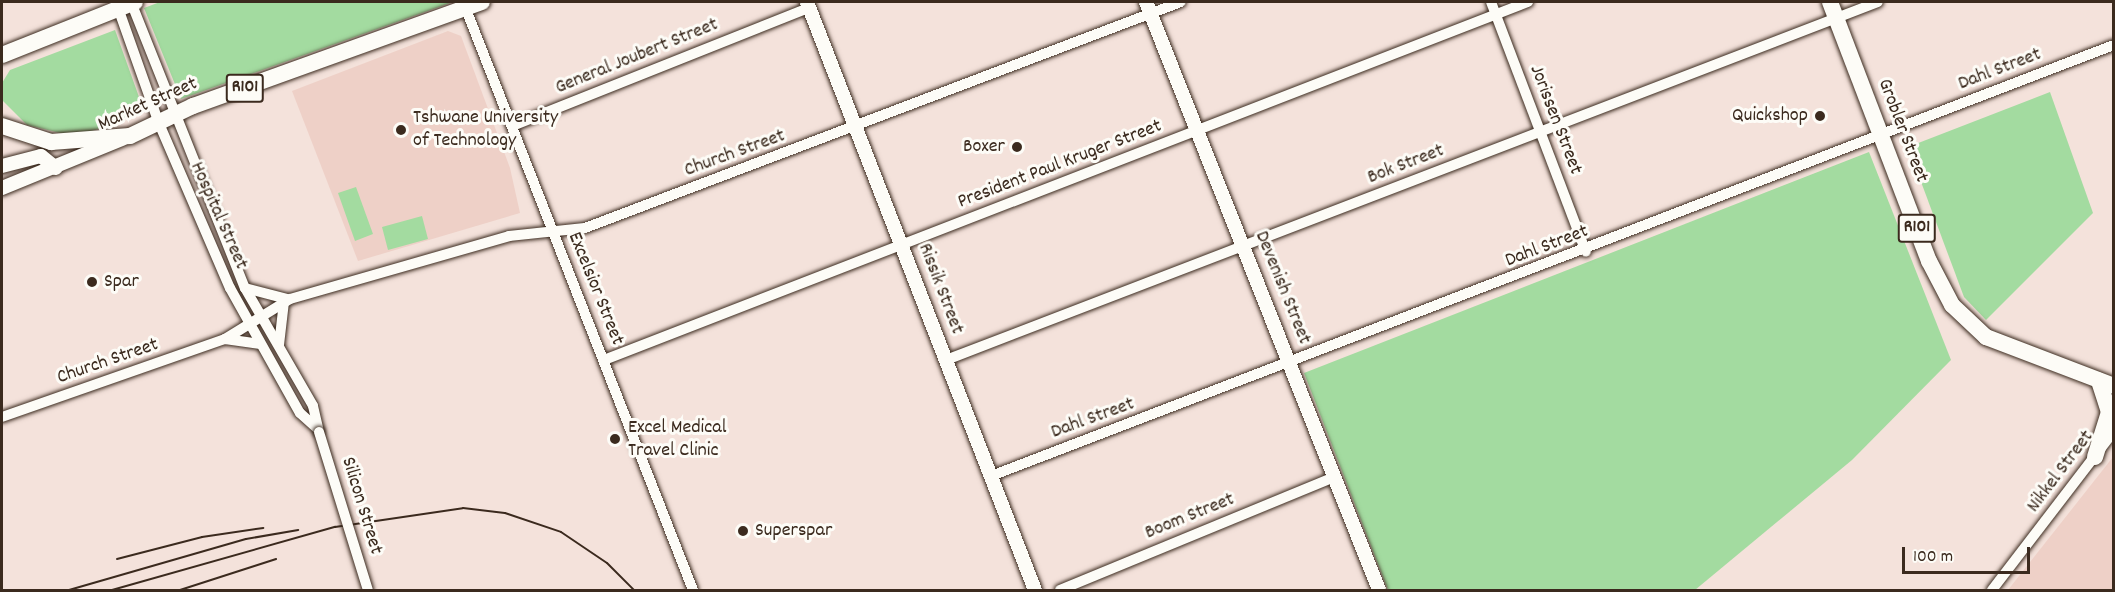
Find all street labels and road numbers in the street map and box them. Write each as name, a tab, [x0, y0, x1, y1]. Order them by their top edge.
street label: General Joubert Street	[552, 13, 722, 101]
street label: Dahl Street	[1955, 43, 2045, 97]
street label: Jorissen Street	[1523, 62, 1587, 178]
street label: Market Street	[95, 72, 201, 138]
road number: R101	[226, 73, 264, 103]
street label: Grobler Street	[1871, 76, 1933, 186]
street label: President Paul Kruger Street	[955, 115, 1165, 215]
street label: Church Street	[681, 125, 789, 183]
street label: Bok Street	[1364, 140, 1448, 190]
street label: Hospital Street	[184, 159, 252, 273]
road number: R101	[1898, 213, 1936, 243]
street label: Dahl Street	[1502, 220, 1592, 274]
street label: Devenish Street	[1248, 228, 1316, 348]
street label: Excelsior Street	[561, 229, 629, 349]
street label: Rissik Street	[912, 240, 968, 338]
street label: Church Street	[54, 333, 162, 391]
street label: Dahl Street	[1048, 393, 1138, 445]
street label: Nikkel Street	[2022, 426, 2100, 518]
street label: Silicon Street	[335, 455, 387, 557]
street label: Boom Street	[1142, 488, 1238, 546]

